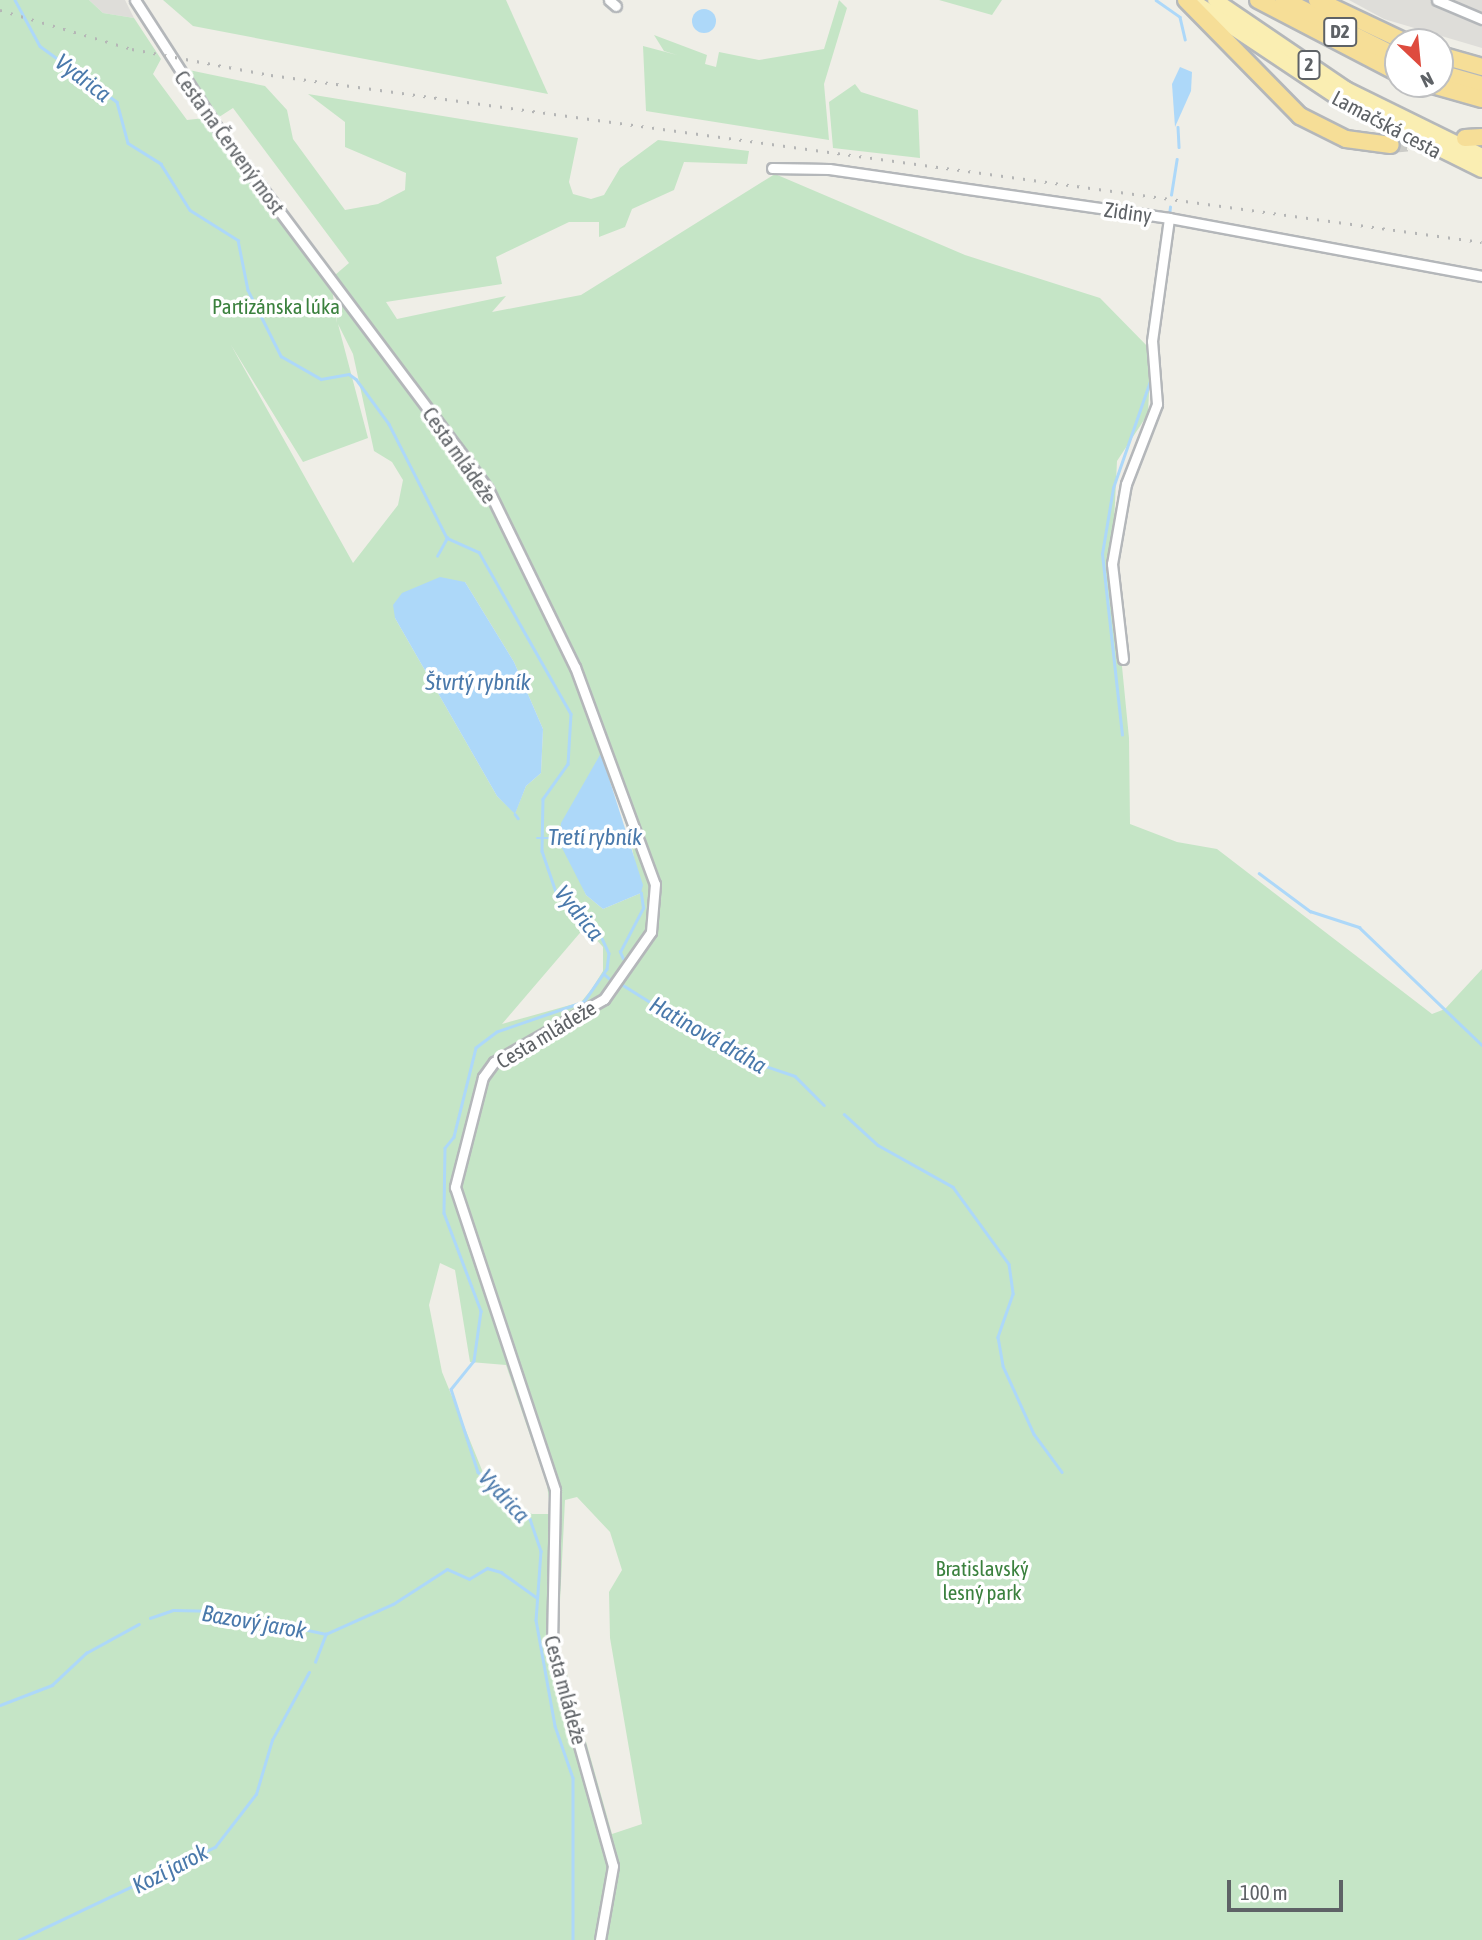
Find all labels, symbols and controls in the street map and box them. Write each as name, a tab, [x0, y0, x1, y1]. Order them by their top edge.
road number: D2	[1322, 16, 1358, 48]
north arrow	[1384, 28, 1454, 98]
water label: Vydrica	[50, 48, 116, 108]
road number: 2	[1297, 50, 1321, 80]
street label: Cesta na Červený most	[169, 65, 291, 219]
text: N	[1417, 68, 1437, 92]
street label: Lamačská cesta	[1328, 85, 1446, 163]
street label: Zidiny	[1103, 196, 1153, 228]
park label: Partizánska lúka	[212, 293, 340, 319]
street label: Cesta mládeže	[418, 402, 502, 508]
water label: Štvrtý rybník	[425, 668, 531, 696]
water label: Tretí rybník	[548, 823, 642, 851]
water label: Vydrica	[549, 880, 609, 946]
water label: Hatinová dráha	[645, 990, 771, 1080]
street label: Cesta mládeže	[492, 994, 600, 1074]
water label: Vydrica	[473, 1464, 535, 1528]
park label: Bratislavský lesný park	[935, 1555, 1029, 1605]
water label: Bazový jarok	[200, 1599, 308, 1645]
street label: Cesta mládeže	[539, 1633, 593, 1747]
water label: Kozí jarok	[128, 1838, 212, 1900]
scale bar	[1230, 1867, 1346, 1911]
text: 100 m	[1240, 1880, 1288, 1904]

